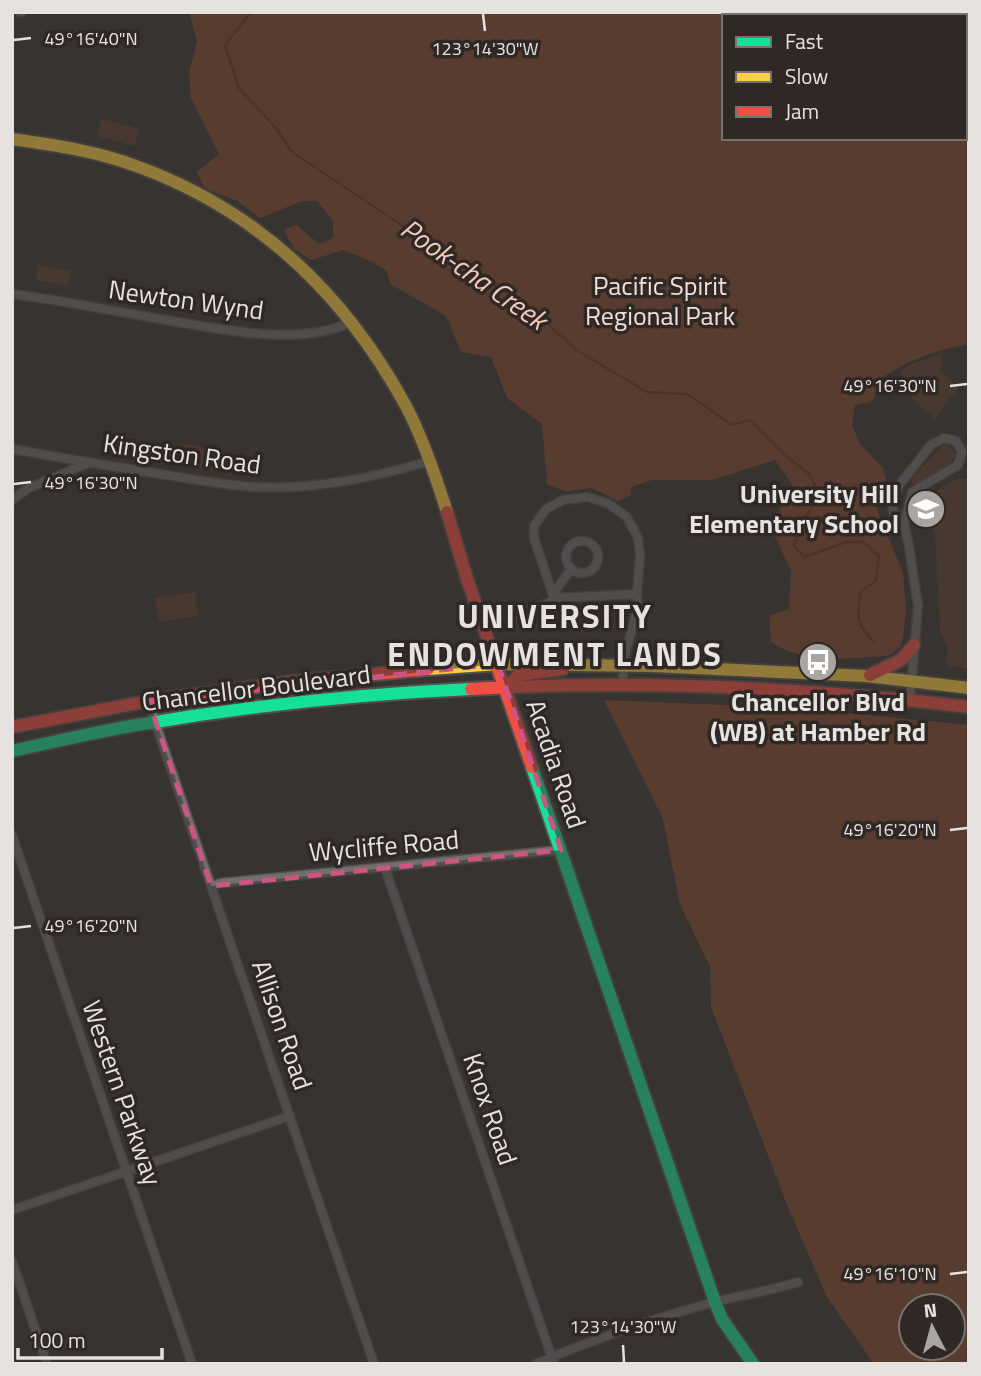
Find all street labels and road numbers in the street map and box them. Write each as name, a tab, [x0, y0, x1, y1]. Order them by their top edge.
street label: Newton Wynd	[106, 269, 266, 330]
street label: Kingston Road	[101, 423, 263, 484]
street label: Chancellor Boulevard	[139, 654, 372, 721]
street label: Acadia Road	[516, 694, 597, 834]
street label: Wycliffe Road	[307, 820, 461, 871]
street label: Allison Road	[242, 955, 323, 1095]
street label: Western Parkway	[73, 995, 172, 1191]
street label: Knox Road	[453, 1048, 528, 1170]

